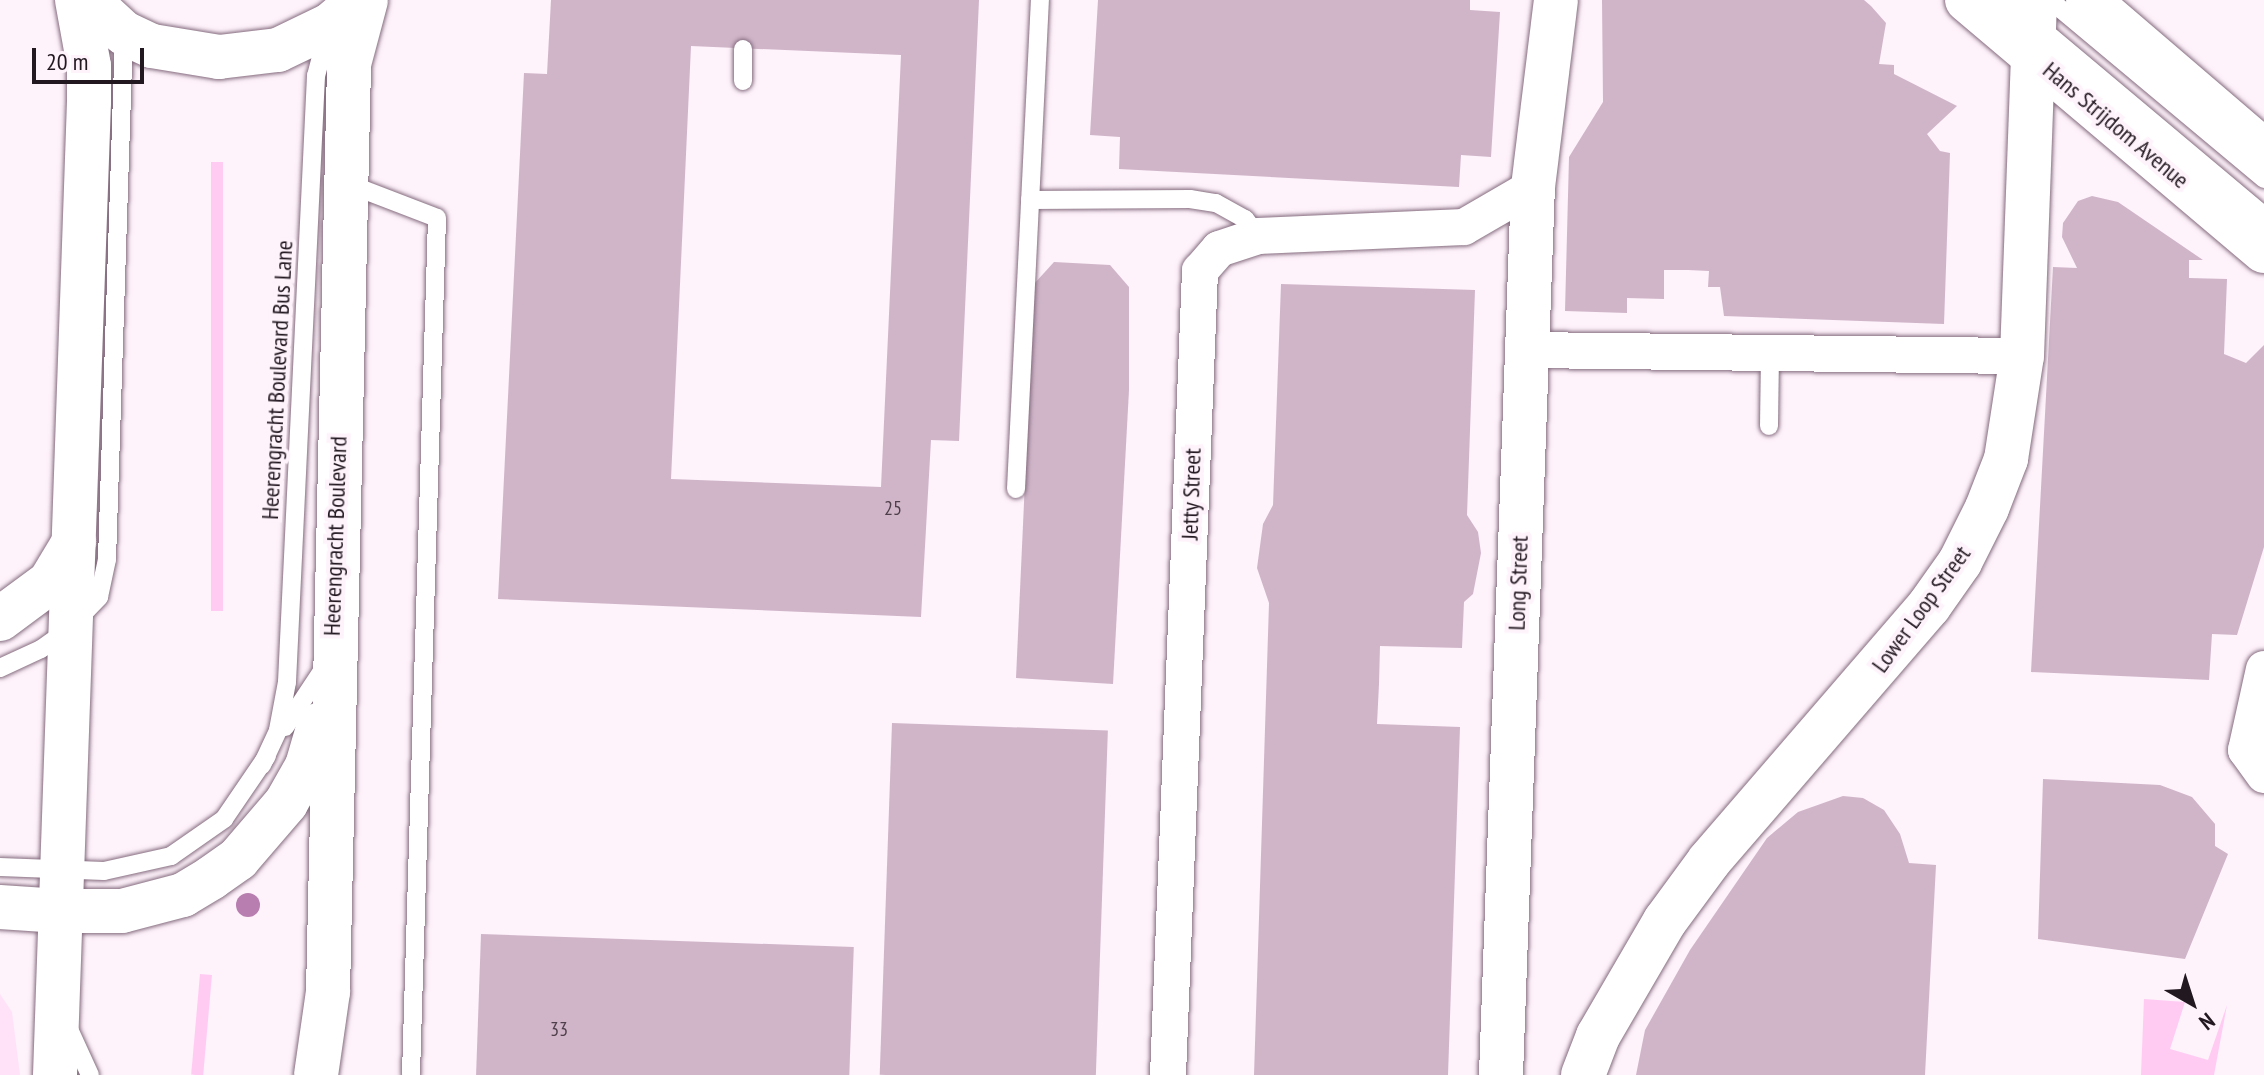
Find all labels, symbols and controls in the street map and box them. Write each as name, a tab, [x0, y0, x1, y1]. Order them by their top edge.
scale bar	[36, 32, 148, 82]
text: 20 m	[46, 46, 88, 77]
street label: Hans Strijdom Avenue	[2037, 55, 2195, 195]
street label: Heerengracht Boulevard Bus Lane	[255, 240, 299, 520]
street label: Heerengracht Boulevard	[317, 436, 353, 636]
street label: Jetty Street	[1175, 447, 1207, 541]
house number: 25	[884, 496, 902, 520]
street label: Long Street	[1502, 535, 1534, 631]
street label: Lower Loop Street	[1865, 540, 1977, 678]
north arrow	[2152, 963, 2232, 1043]
text: N	[2194, 1007, 2221, 1036]
house number: 33	[550, 1017, 568, 1041]

